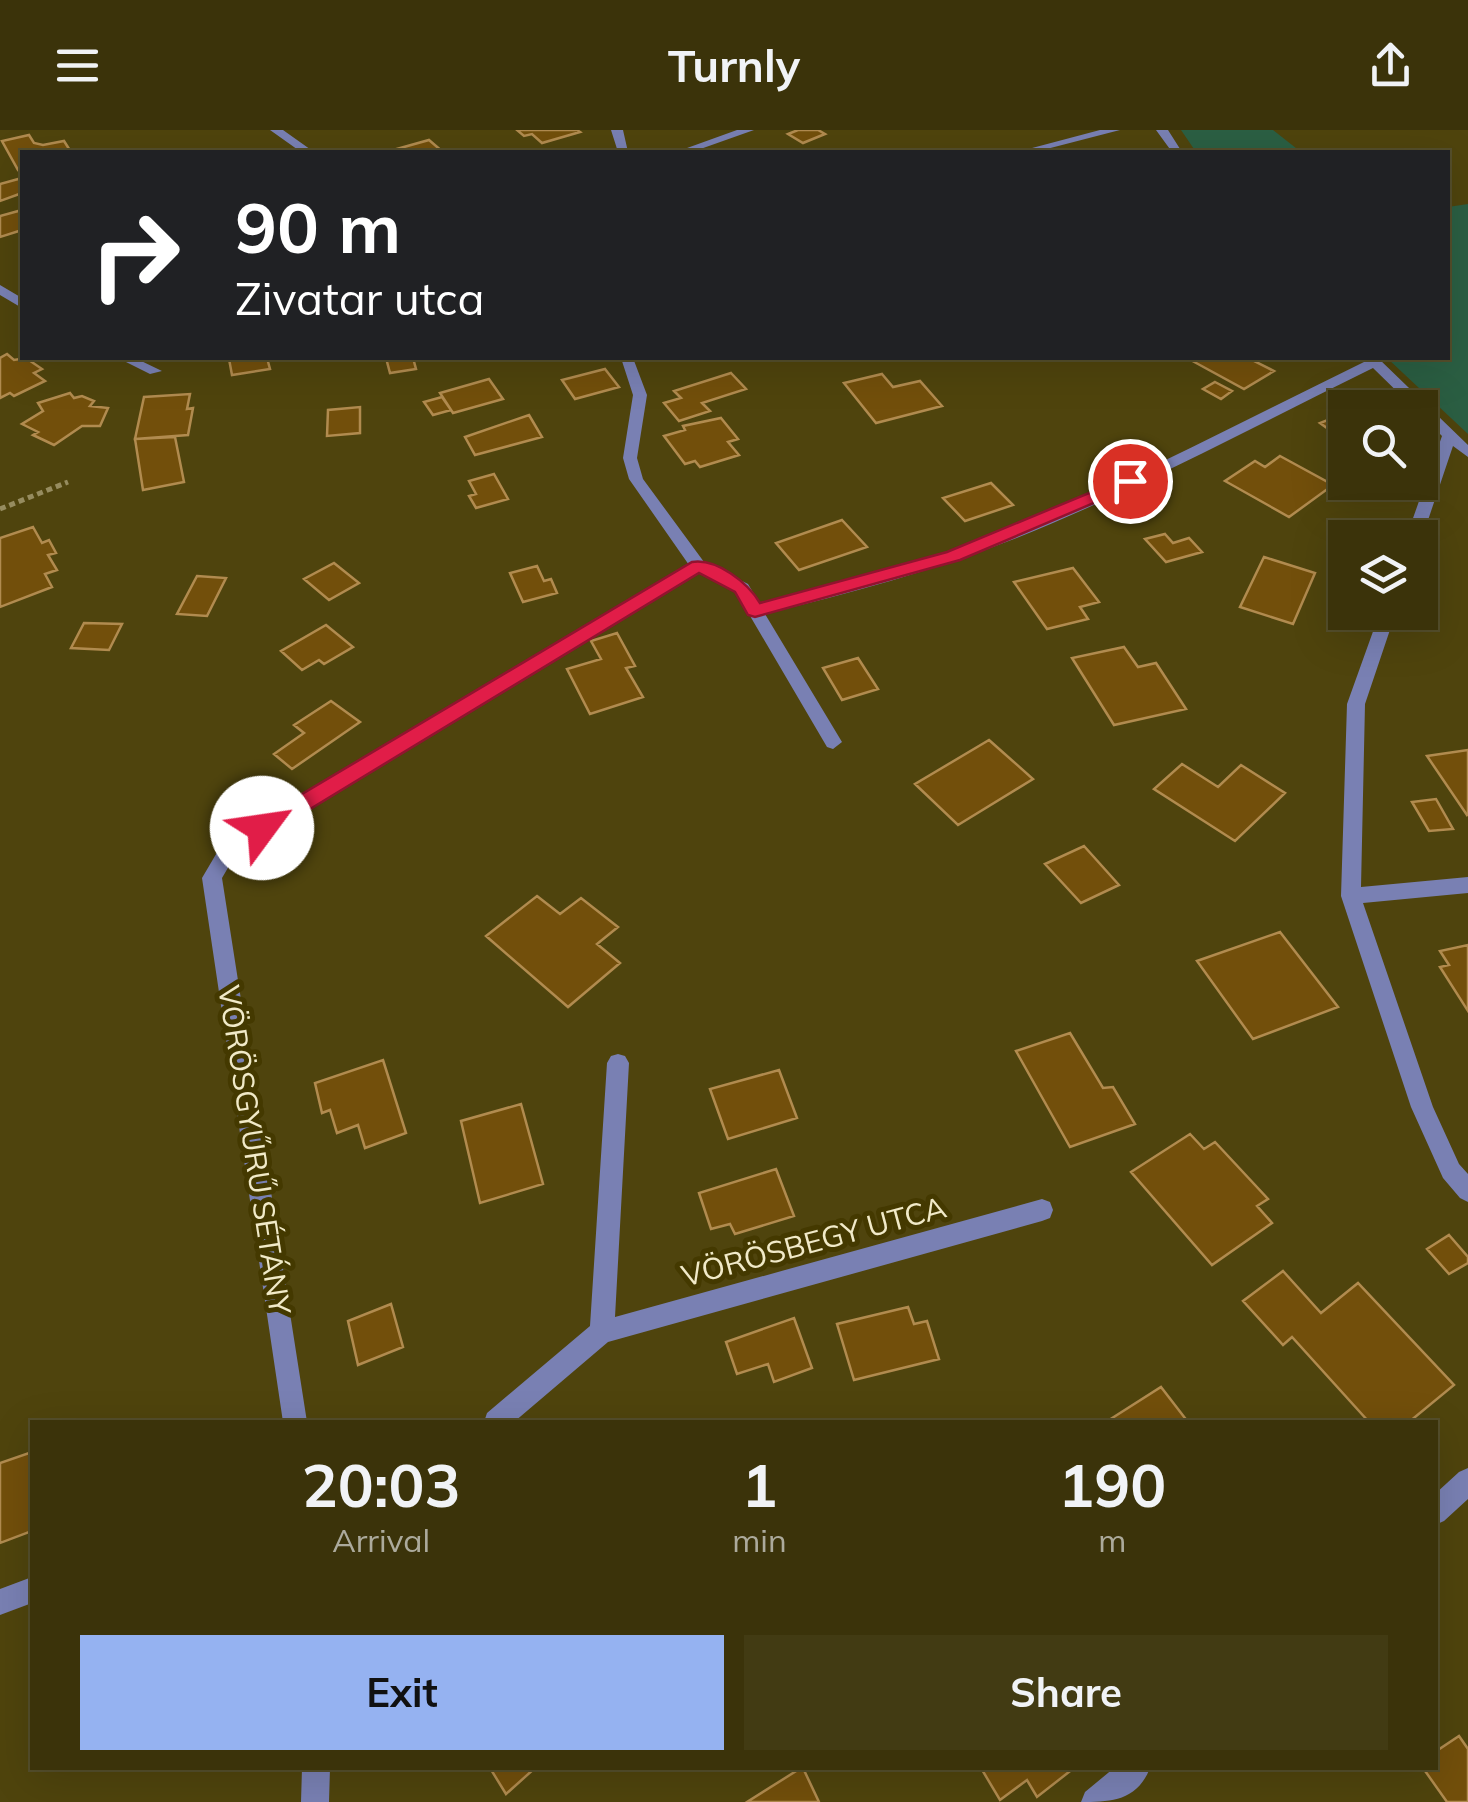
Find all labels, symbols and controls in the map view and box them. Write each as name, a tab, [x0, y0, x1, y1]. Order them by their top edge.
text: Turnly	[668, 37, 800, 93]
icon: menu	[50, 38, 105, 93]
icon: share	[1363, 38, 1418, 93]
text: 90 m	[235, 183, 401, 271]
icon: right	[70, 190, 200, 320]
text: Zivatar utca	[235, 270, 484, 326]
map controls	[1328, 390, 1438, 630]
button: search	[1328, 390, 1438, 500]
pin	[1088, 439, 1173, 524]
icon: arrive	[1103, 454, 1158, 509]
button: layers	[1328, 520, 1438, 630]
position arrow	[210, 776, 314, 880]
street label: VÖRÖSGYŰRŰ SÉTÁNY	[210, 983, 300, 1318]
street label: VÖRÖSBEGY UTCA	[677, 1187, 950, 1295]
text: 20:03	[302, 1447, 461, 1522]
text: 1	[741, 1447, 777, 1522]
text: 190	[1058, 1447, 1166, 1522]
text: Arrival	[332, 1520, 430, 1560]
text: min	[732, 1520, 787, 1560]
text: m	[1098, 1520, 1126, 1560]
button: Exit	[80, 1635, 724, 1750]
button: Share	[744, 1635, 1388, 1750]

